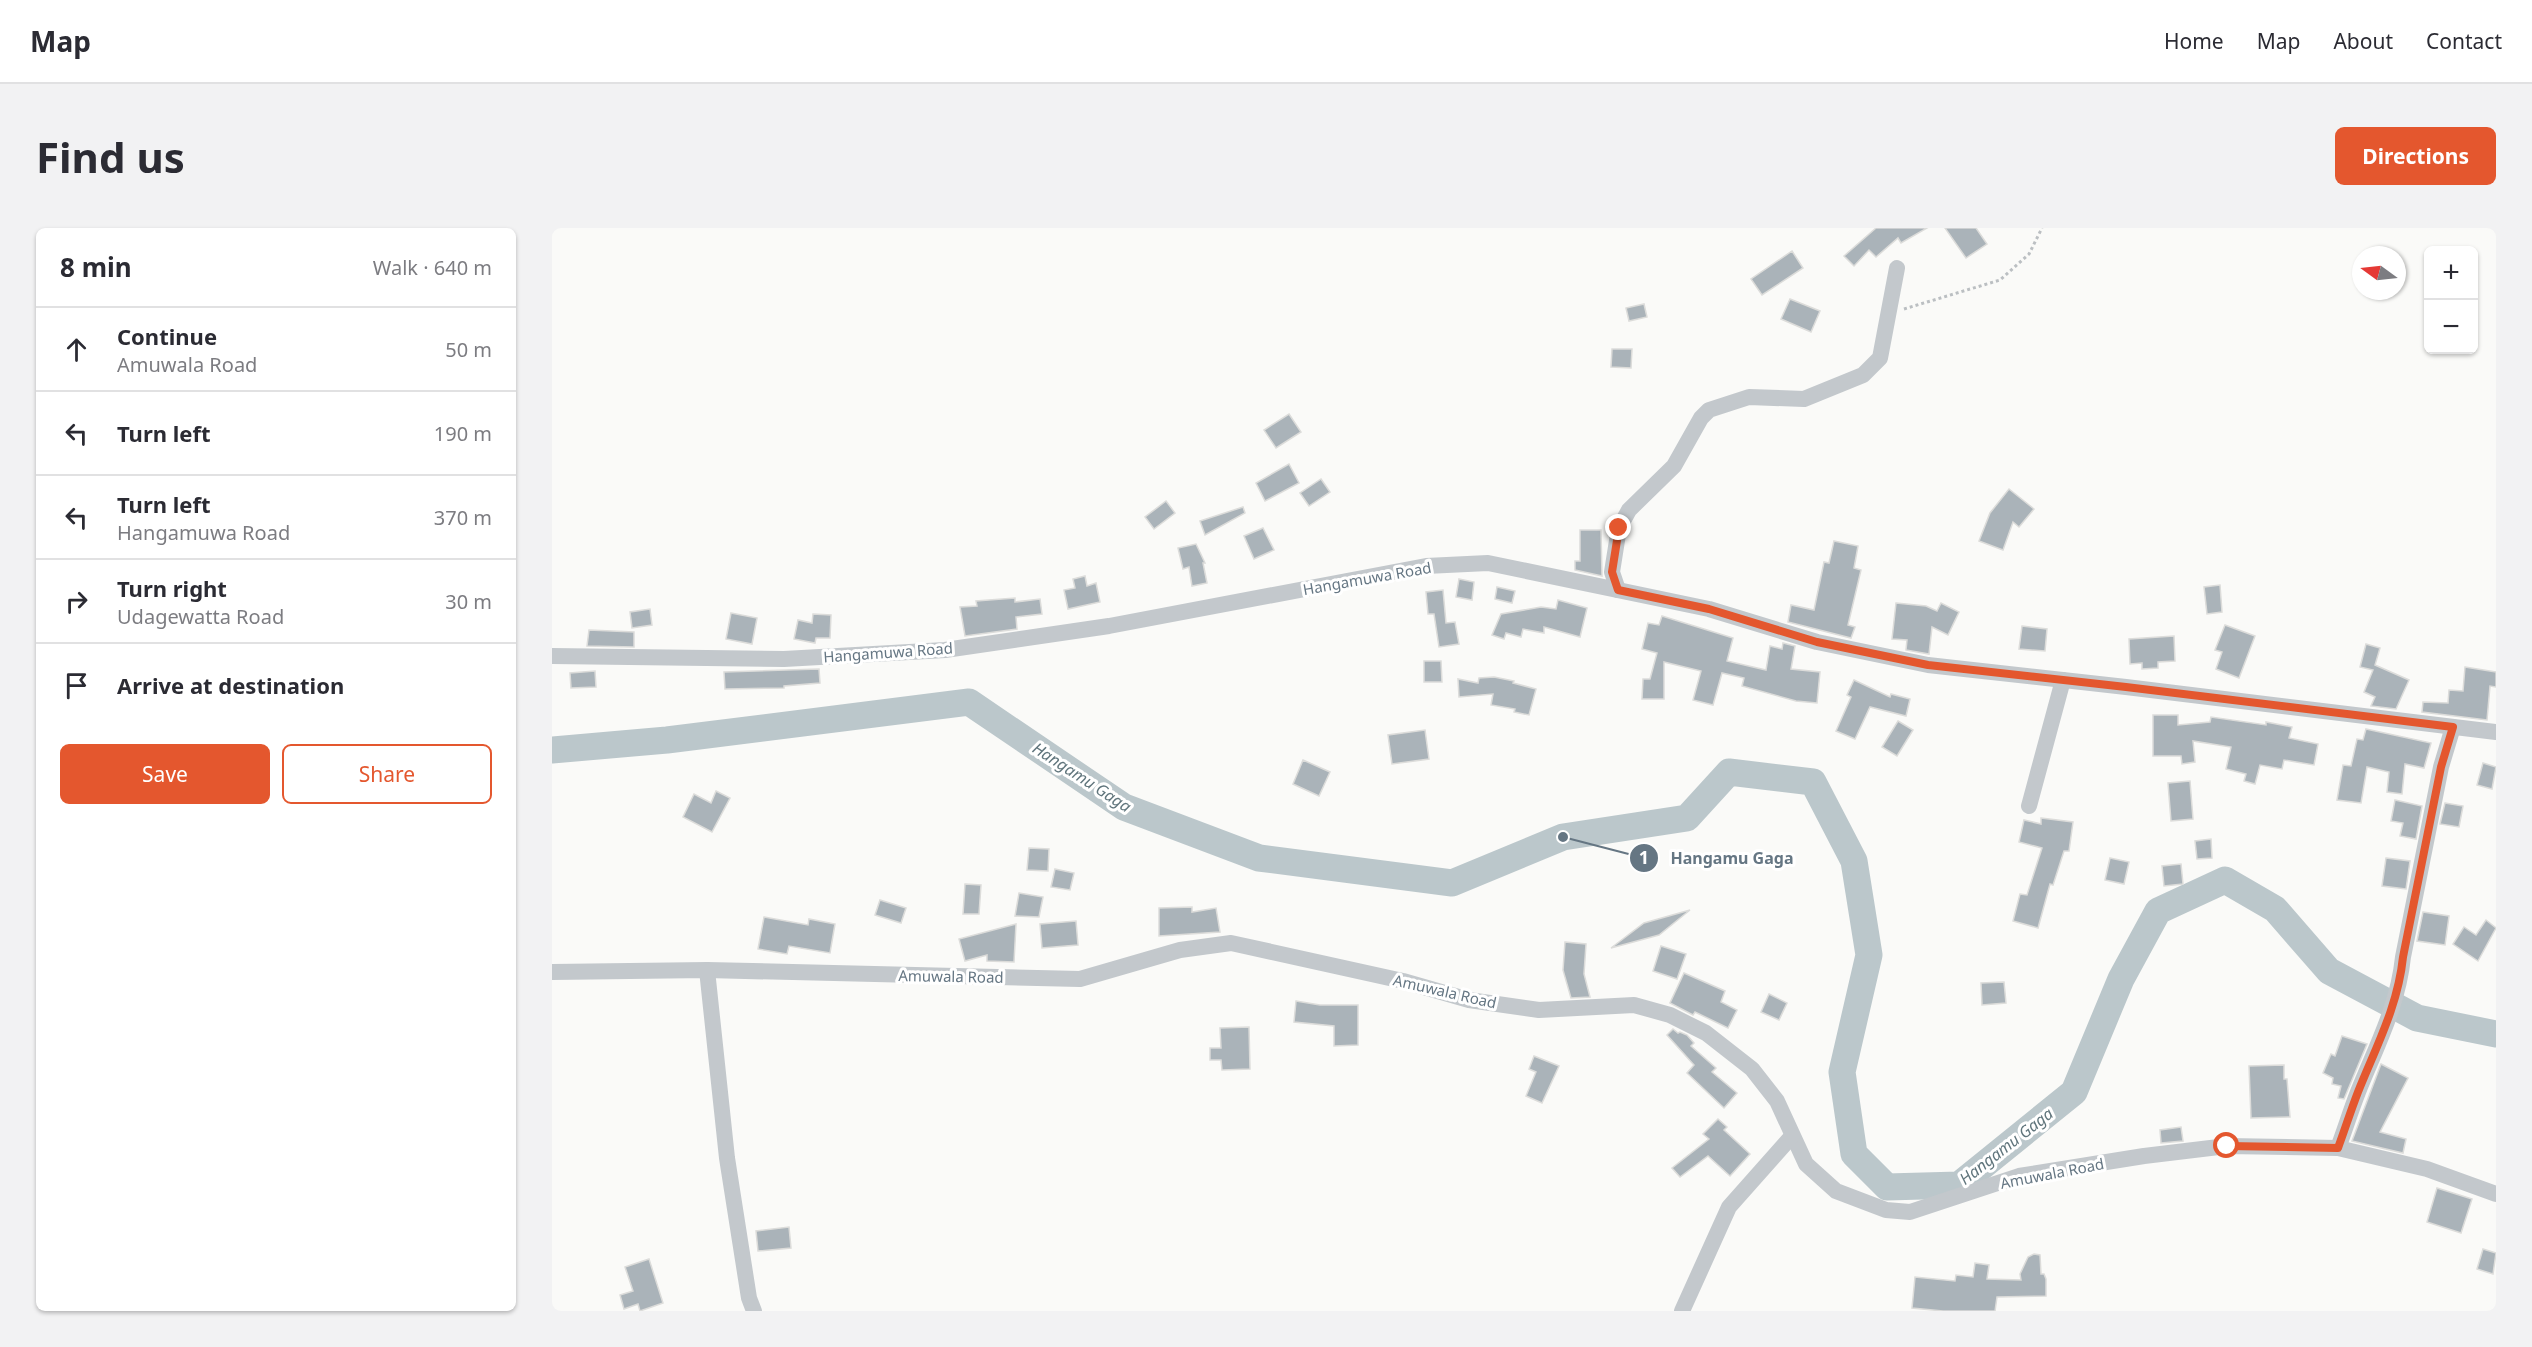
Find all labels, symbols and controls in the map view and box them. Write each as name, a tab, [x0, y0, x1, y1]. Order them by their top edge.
text: Map	[30, 22, 91, 60]
text: Home	[2164, 27, 2224, 55]
text: Map	[2257, 27, 2300, 55]
text: About	[2333, 27, 2393, 55]
text: Contact	[2426, 27, 2502, 55]
button: Directions	[2335, 127, 2496, 185]
text: Find us	[36, 128, 185, 185]
north arrow	[2352, 246, 2406, 300]
map controls	[2424, 246, 2478, 354]
button: +	[2424, 246, 2478, 300]
text: 8 min	[60, 249, 132, 285]
text: Walk · 640 m	[373, 254, 492, 281]
button: −	[2424, 300, 2478, 354]
text: Continue	[117, 321, 217, 351]
icon: ahead	[60, 333, 93, 366]
text: 50 m	[445, 336, 492, 363]
text: Amuwala Road	[117, 351, 257, 378]
icon: left	[60, 417, 93, 450]
text: Turn left	[117, 418, 211, 448]
text: 190 m	[434, 420, 492, 447]
text: Turn left	[117, 489, 211, 519]
icon: left	[60, 501, 93, 534]
text: 370 m	[434, 504, 492, 531]
route end	[1605, 514, 1631, 540]
text: Hangamuwa Road	[117, 519, 290, 546]
street label: Hangamuwa Road	[1301, 557, 1433, 599]
text: Turn right	[117, 573, 227, 603]
icon: right	[60, 585, 93, 618]
text: 30 m	[445, 588, 492, 615]
text: Udagewatta Road	[117, 603, 284, 630]
street label: Hangamuwa Road	[823, 637, 953, 667]
icon: arrive	[60, 669, 93, 702]
text: Arrive at destination	[117, 670, 344, 700]
water label: Hangamu Gaga	[1028, 737, 1136, 817]
button: Save	[60, 744, 270, 804]
button: Share	[282, 744, 492, 804]
callout: Hangamu Gaga	[1629, 841, 1805, 875]
text: 1	[1639, 845, 1649, 869]
text: Hangamu Gaga	[1671, 847, 1793, 869]
street label: Amuwala Road	[898, 965, 1004, 987]
street label: Amuwala Road	[1391, 969, 1499, 1013]
water label: Hangamu Gaga	[1955, 1102, 2057, 1190]
route start	[2213, 1132, 2239, 1158]
street label: Amuwala Road	[1998, 1153, 2106, 1193]

